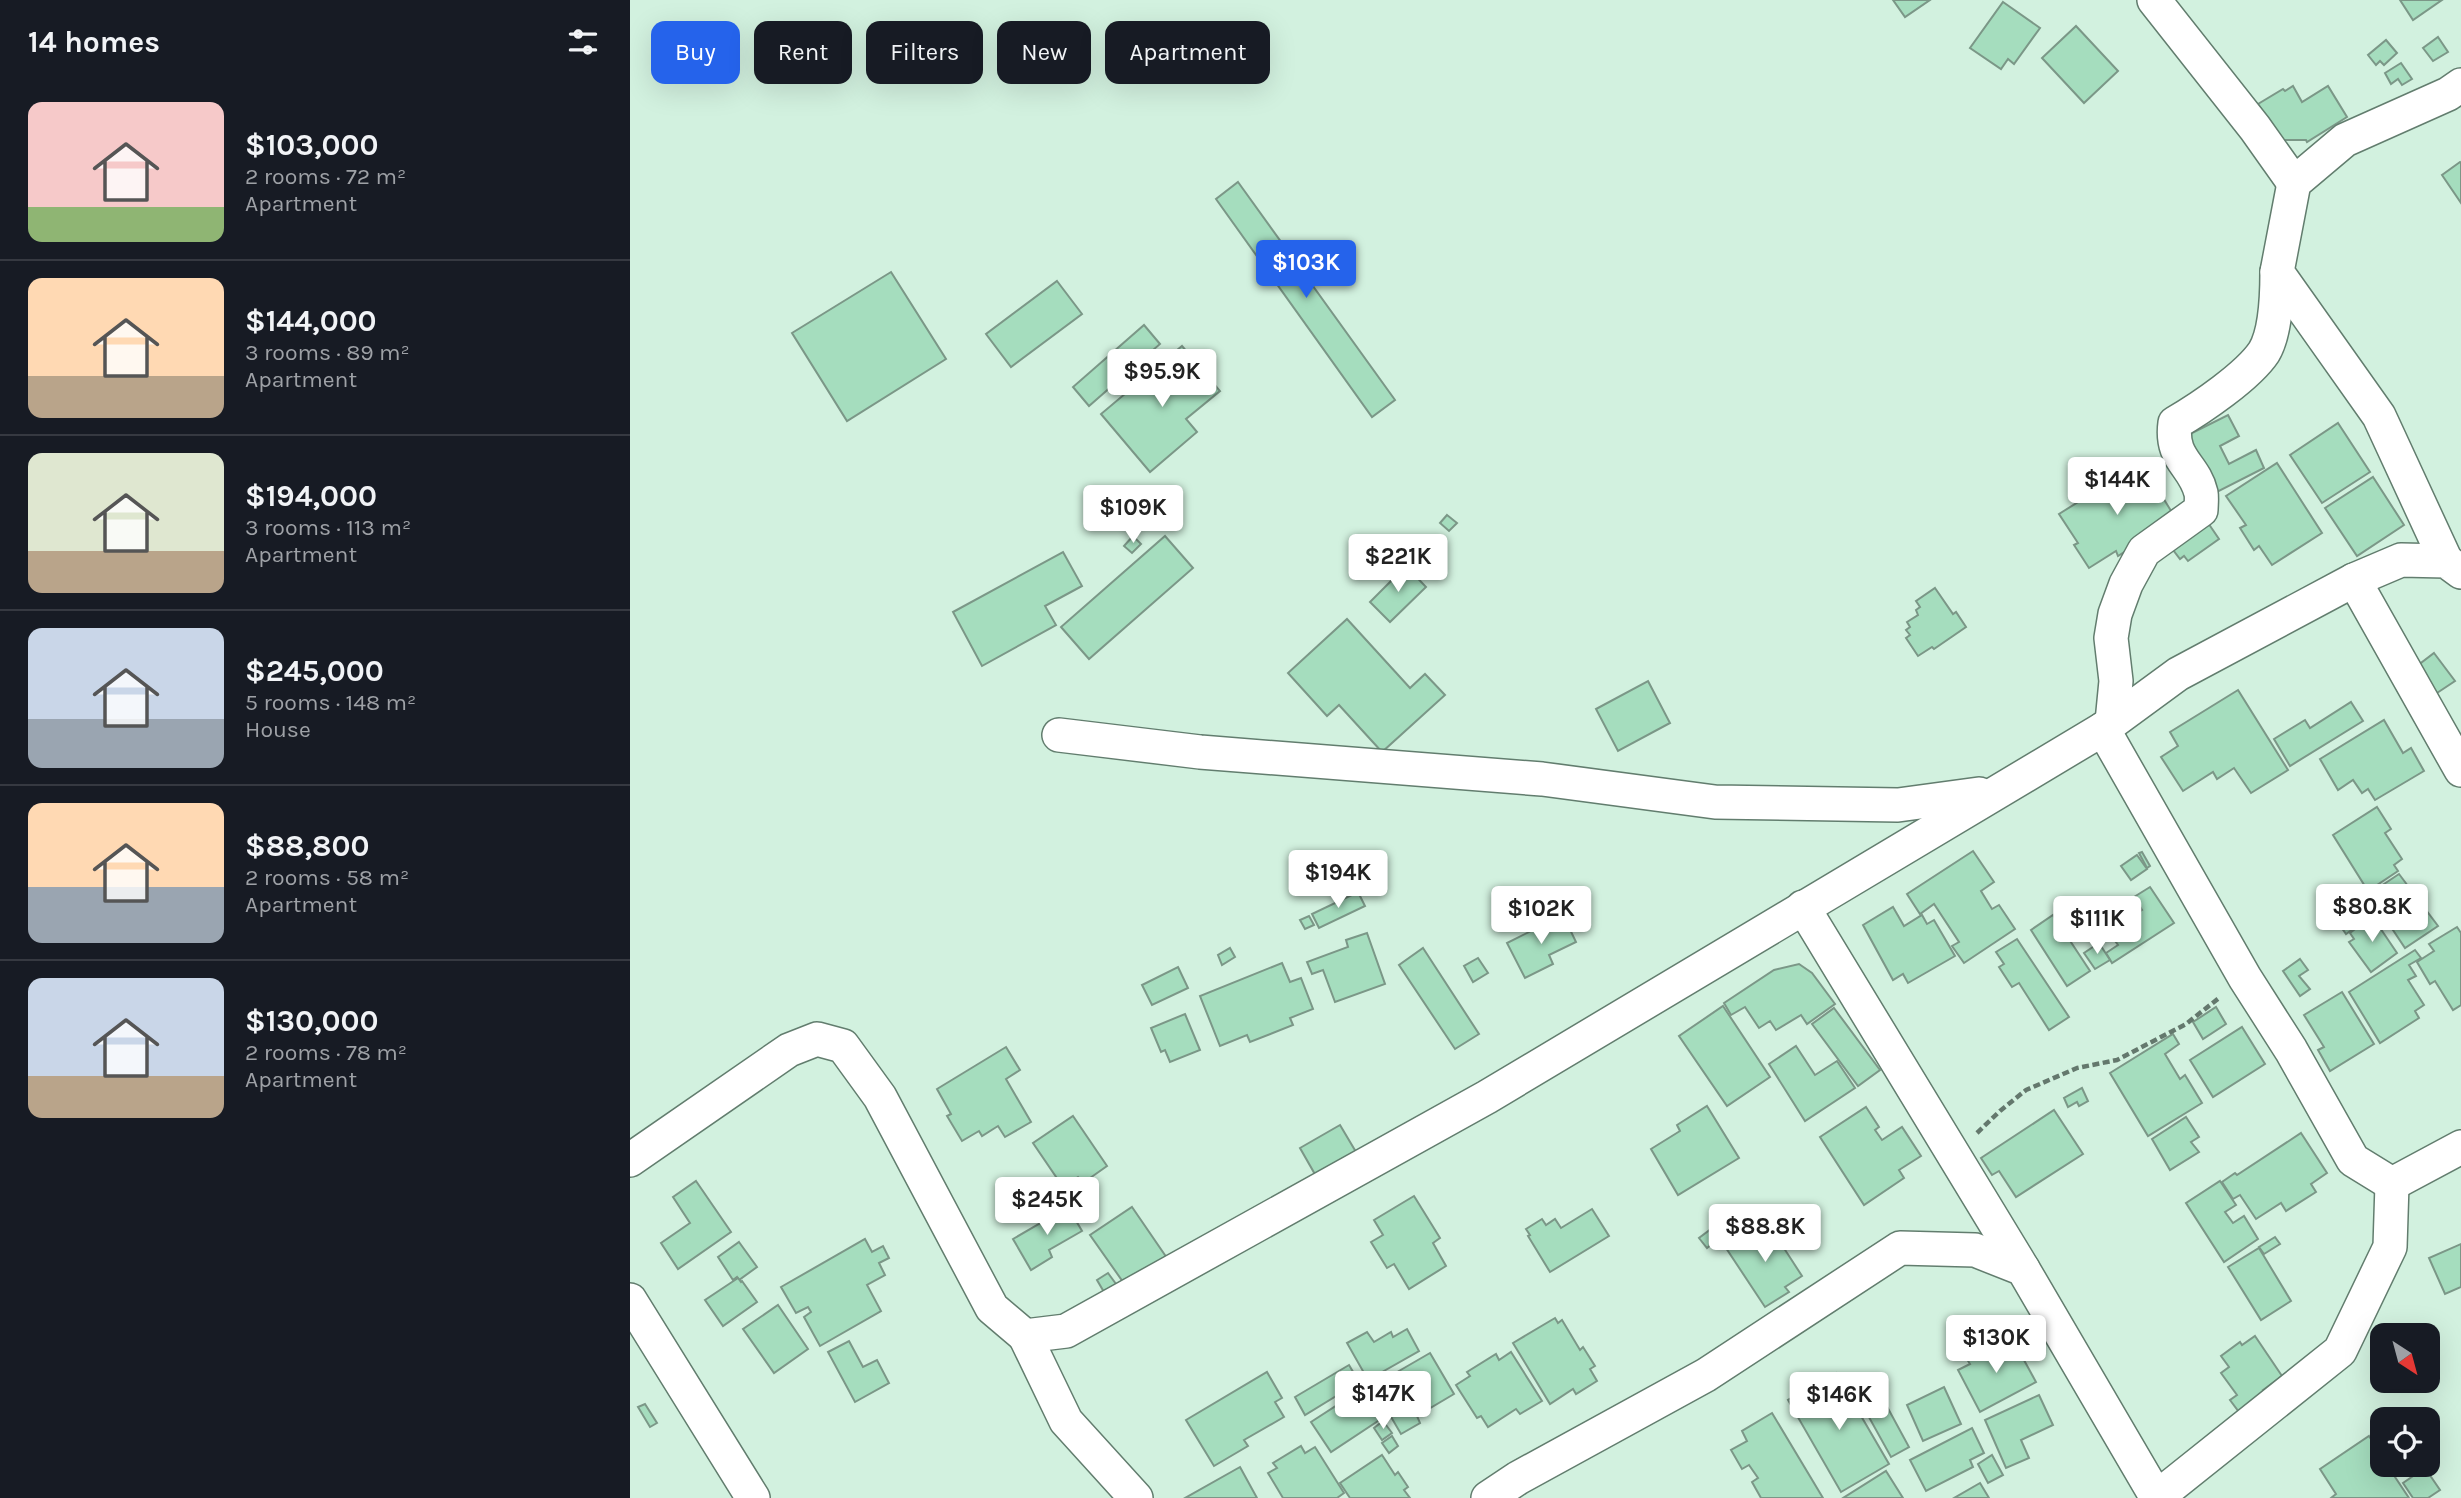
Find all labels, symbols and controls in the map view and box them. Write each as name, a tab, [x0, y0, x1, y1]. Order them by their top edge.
chip: Buy	[651, 21, 740, 84]
chip: Rent	[754, 21, 852, 84]
chip: Filters	[866, 21, 983, 84]
chip: New	[997, 21, 1091, 84]
chip: Apartment	[1105, 21, 1270, 84]
icon: filters	[564, 23, 602, 61]
text: 14 homes	[28, 24, 160, 60]
text: $103,000	[245, 127, 379, 163]
icon: home	[84, 130, 168, 214]
text: 2 rooms · 72 m²	[245, 163, 406, 190]
text: Apartment	[245, 190, 357, 217]
pin: $103K	[1257, 240, 1355, 300]
text: $103K	[1272, 249, 1340, 276]
text: $144,000	[245, 303, 377, 339]
icon: home	[84, 306, 168, 390]
text: 3 rooms · 89 m²	[245, 339, 410, 366]
pin: $95.9K	[1105, 350, 1219, 409]
text: $95.9K	[1123, 358, 1201, 385]
text: Apartment	[245, 366, 357, 393]
pin: $144K	[2068, 458, 2166, 517]
text: $144K	[2084, 466, 2150, 493]
text: $194,000	[245, 478, 377, 514]
icon: home	[84, 481, 168, 565]
pin: $109K	[1084, 486, 1182, 545]
text: $109K	[1099, 494, 1167, 521]
text: 3 rooms · 113 m²	[245, 514, 411, 541]
pin: $221K	[1349, 534, 1447, 594]
text: Apartment	[245, 541, 357, 568]
text: $221K	[1365, 543, 1431, 570]
text: $245,000	[245, 653, 384, 689]
icon: home	[84, 656, 168, 740]
text: 5 rooms · 148 m²	[245, 689, 416, 716]
text: House	[245, 716, 311, 743]
text: $88,800	[245, 828, 369, 864]
icon: home	[84, 831, 168, 915]
pin: $194K	[1289, 850, 1387, 910]
text: $194K	[1305, 859, 1371, 886]
text: 2 rooms · 58 m²	[245, 864, 409, 891]
pin: $80.8K	[2315, 884, 2429, 944]
pin: $102K	[1492, 886, 1590, 946]
text: Apartment	[245, 891, 357, 918]
text: $80.8K	[2332, 893, 2412, 920]
text: $102K	[1507, 895, 1575, 922]
pin: $111K	[2048, 897, 2146, 956]
text: $111K	[2069, 905, 2125, 932]
text: $130,000	[245, 1003, 379, 1039]
icon: home	[84, 1006, 168, 1090]
text: 2 rooms · 78 m²	[245, 1039, 407, 1066]
text: Apartment	[245, 1066, 357, 1093]
pin: $245K	[998, 1178, 1096, 1237]
text: $245K	[1011, 1186, 1083, 1213]
pin: $88.8K	[1708, 1204, 1822, 1264]
text: $88.8K	[1725, 1213, 1805, 1240]
pin: $130K	[1947, 1316, 2045, 1375]
north arrow	[2370, 1323, 2440, 1393]
map controls	[2370, 1323, 2440, 1477]
text: $130K	[1962, 1324, 2030, 1351]
pin: $147K	[1334, 1372, 1432, 1431]
pin: $146K	[1790, 1372, 1888, 1432]
text: $147K	[1351, 1380, 1415, 1407]
text: $146K	[1806, 1381, 1872, 1408]
button: locate	[2370, 1407, 2440, 1477]

